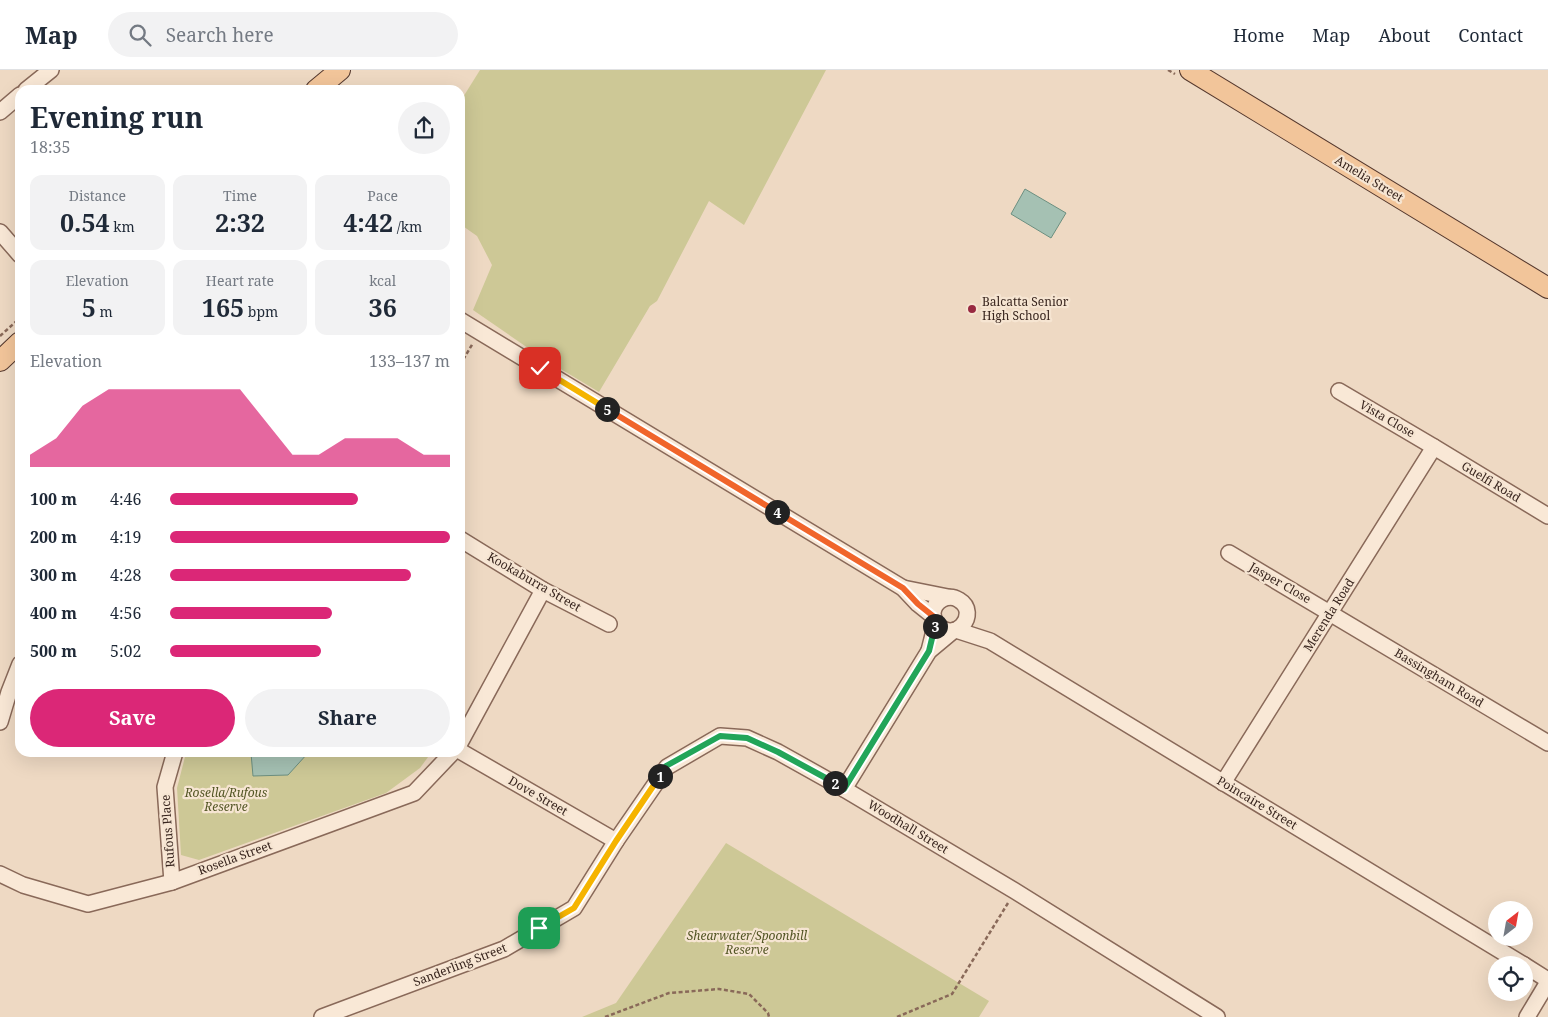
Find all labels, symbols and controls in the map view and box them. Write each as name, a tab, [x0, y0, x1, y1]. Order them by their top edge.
search box	[108, 12, 458, 57]
text: Map	[25, 18, 78, 51]
icon: search	[126, 21, 154, 49]
text: Search here	[166, 22, 274, 48]
text: Home	[1233, 23, 1284, 47]
text: Map	[1312, 23, 1350, 47]
text: About	[1378, 23, 1430, 47]
text: Contact	[1458, 23, 1523, 47]
text: Evening run	[30, 98, 203, 136]
button: share	[398, 102, 450, 154]
text: 18:35	[30, 136, 70, 158]
street label: Amelia Street	[1332, 151, 1407, 206]
text: Distance	[69, 186, 126, 205]
text: Time	[223, 186, 257, 205]
text: Pace	[367, 186, 398, 205]
text: 0.54	[60, 205, 110, 239]
text: 2:32	[215, 205, 265, 239]
text: 4:42	[343, 205, 393, 239]
text: km	[110, 217, 135, 236]
text: /km	[393, 217, 422, 236]
text: Elevation	[66, 271, 129, 290]
text: Heart rate	[206, 271, 274, 290]
text: kcal	[369, 271, 396, 290]
text: 5	[82, 290, 96, 324]
text: 165	[202, 290, 244, 324]
text: 36	[369, 290, 397, 324]
place label: Balcatta Senior High School	[982, 293, 1069, 324]
text: m	[96, 302, 113, 321]
text: bpm	[244, 302, 278, 321]
marker: Balcatta Senior High School	[966, 303, 978, 315]
pin	[519, 347, 561, 389]
text: Elevation	[30, 350, 102, 372]
text: 133–137 m	[369, 350, 450, 372]
icon: check	[526, 354, 554, 382]
pin: 5	[594, 396, 620, 422]
street label: Vista Close	[1356, 396, 1418, 441]
text: 5	[604, 400, 611, 419]
street label: Guelfi Road	[1458, 457, 1525, 506]
text: 100 m	[30, 488, 77, 510]
text: 4:46	[110, 488, 141, 510]
pin: 4	[764, 500, 790, 524]
text: 4	[774, 503, 781, 522]
text: 200 m	[30, 526, 77, 548]
text: 4:19	[110, 526, 141, 548]
street label: Kookaburra Street	[484, 548, 584, 615]
street label: Jasper Close	[1245, 557, 1314, 607]
text: 300 m	[30, 564, 77, 586]
text: 4:28	[110, 564, 141, 586]
street label: Merenda Road	[1299, 574, 1358, 655]
text: 400 m	[30, 602, 77, 624]
text: 4:56	[110, 602, 141, 624]
pin: 3	[922, 614, 948, 638]
text: 3	[932, 617, 939, 636]
text: 500 m	[30, 640, 77, 662]
text: 5:02	[110, 640, 141, 662]
street label: Bassingham Road	[1391, 644, 1488, 711]
button: Save	[30, 689, 235, 747]
button: Share	[245, 689, 450, 747]
pin: 1	[648, 764, 672, 788]
text: 1	[657, 767, 664, 786]
pin: 2	[822, 770, 848, 796]
street label: Dove Street	[506, 772, 571, 819]
street label: Poincaire Street	[1214, 772, 1301, 833]
text: 2	[832, 774, 839, 793]
park label: Rosella/Rufous Reserve	[184, 784, 268, 815]
street label: Rufous Place	[156, 794, 179, 868]
street label: Woodhall Street	[865, 796, 952, 857]
street label: Rosella Street	[196, 836, 274, 879]
north arrow	[1488, 901, 1532, 946]
map controls	[1488, 901, 1533, 1001]
pin	[518, 907, 560, 949]
icon: arrive	[525, 914, 553, 942]
park label: Shearwater/Spoonbill Reserve	[687, 927, 808, 958]
street label: Sanderling Street	[411, 939, 509, 990]
button: locate	[1488, 956, 1533, 1001]

